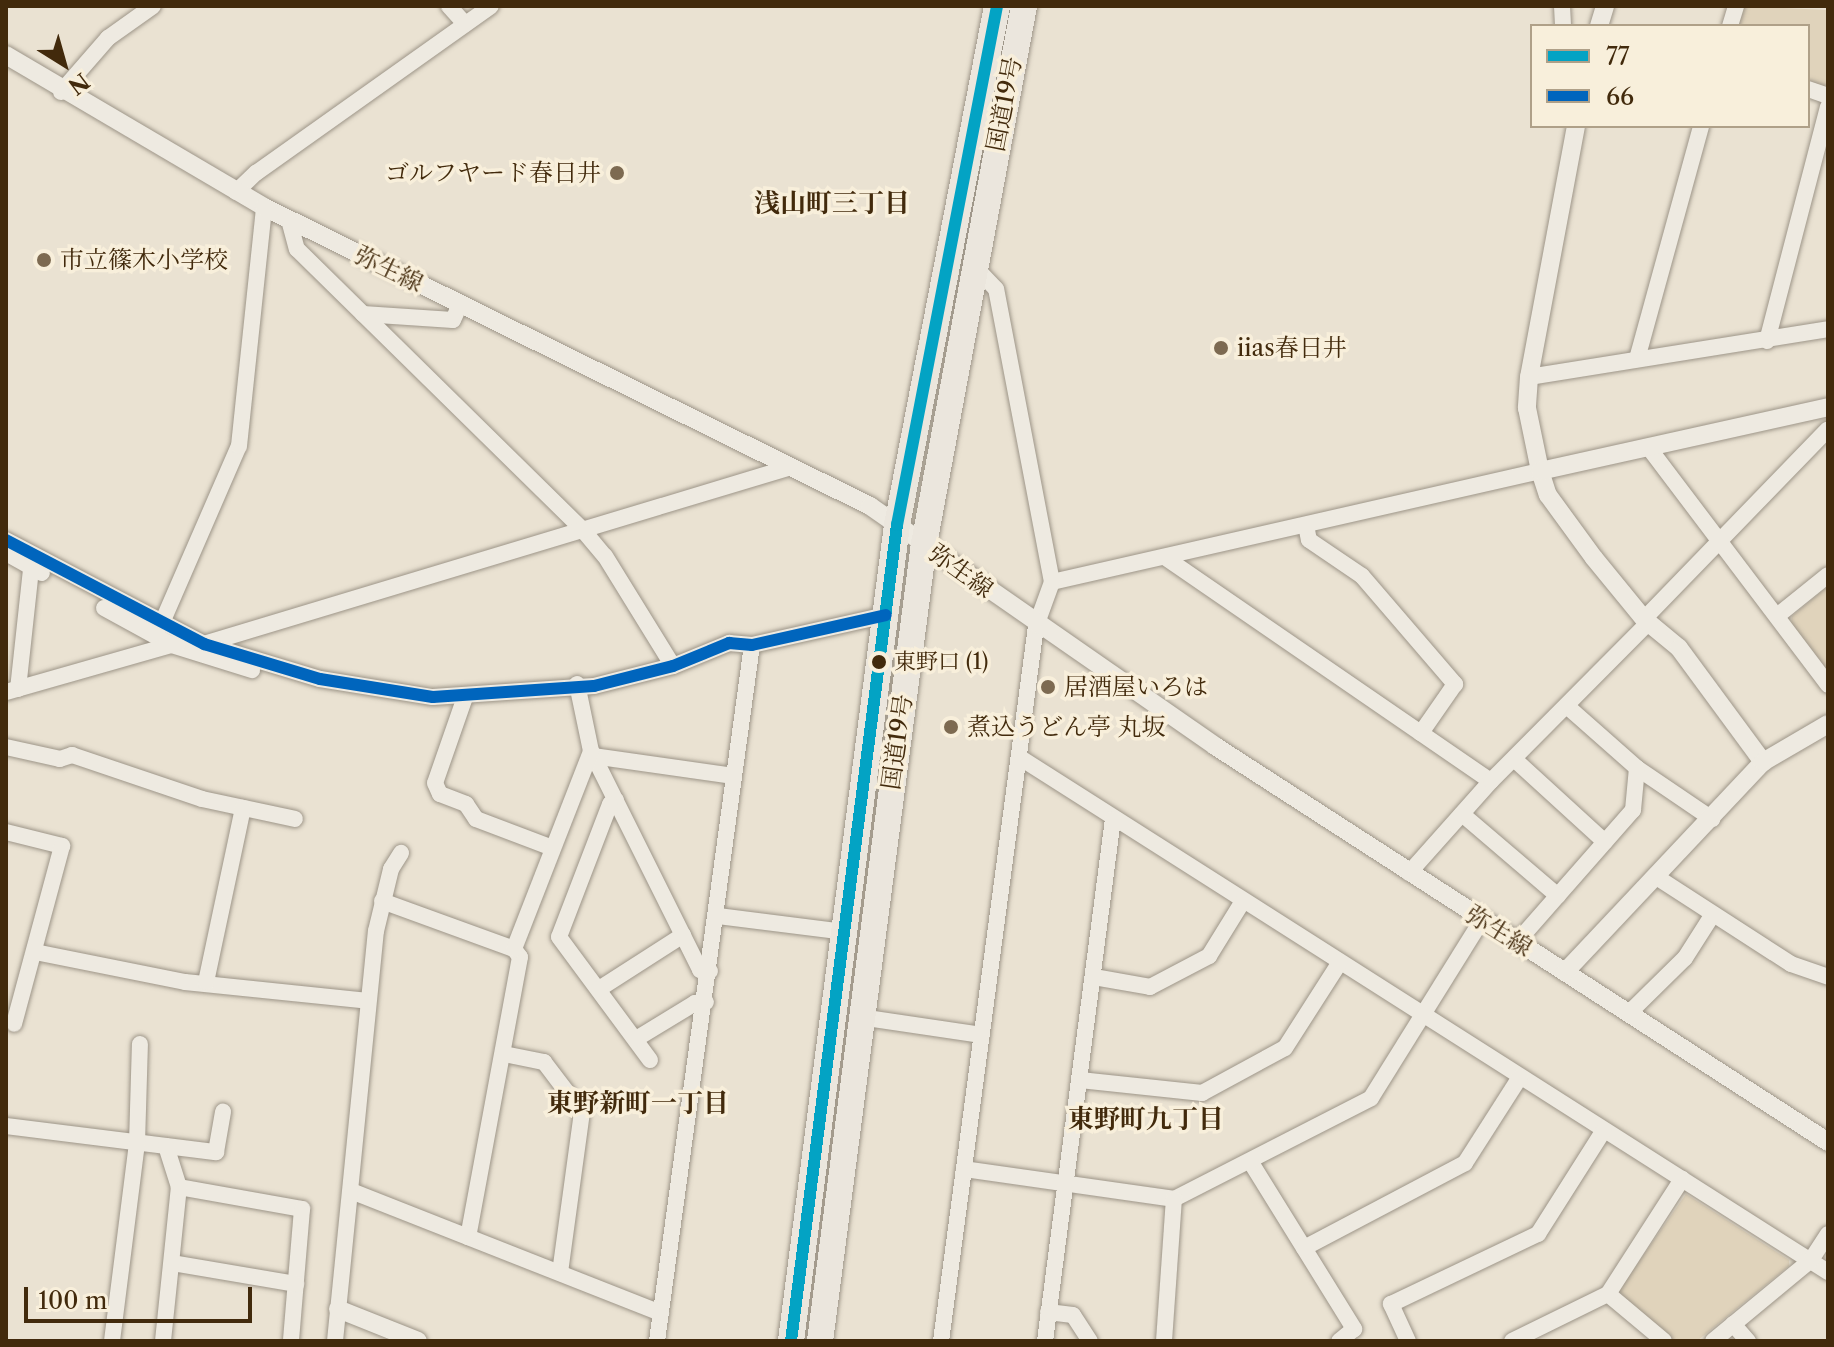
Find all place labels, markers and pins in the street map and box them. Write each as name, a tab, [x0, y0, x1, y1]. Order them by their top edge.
place label: ゴルフヤード春日井	[385, 159, 601, 187]
marker: ゴルフヤード春日井	[608, 164, 626, 182]
place label: 市立篠木小学校	[60, 246, 228, 274]
marker: 市立篠木小学校	[35, 251, 53, 269]
place label: iias春日井	[1237, 334, 1347, 362]
marker: iias春日井	[1212, 339, 1230, 357]
place label: 東野口 (1)	[894, 649, 988, 675]
marker: 東野口 (1)	[871, 654, 887, 670]
place label: 居酒屋いろは	[1064, 673, 1208, 701]
marker: 居酒屋いろは	[1039, 678, 1057, 696]
place label: 煮込うどん亭 丸坂	[967, 713, 1165, 741]
marker: 煮込うどん亭 丸坂	[942, 718, 960, 736]

